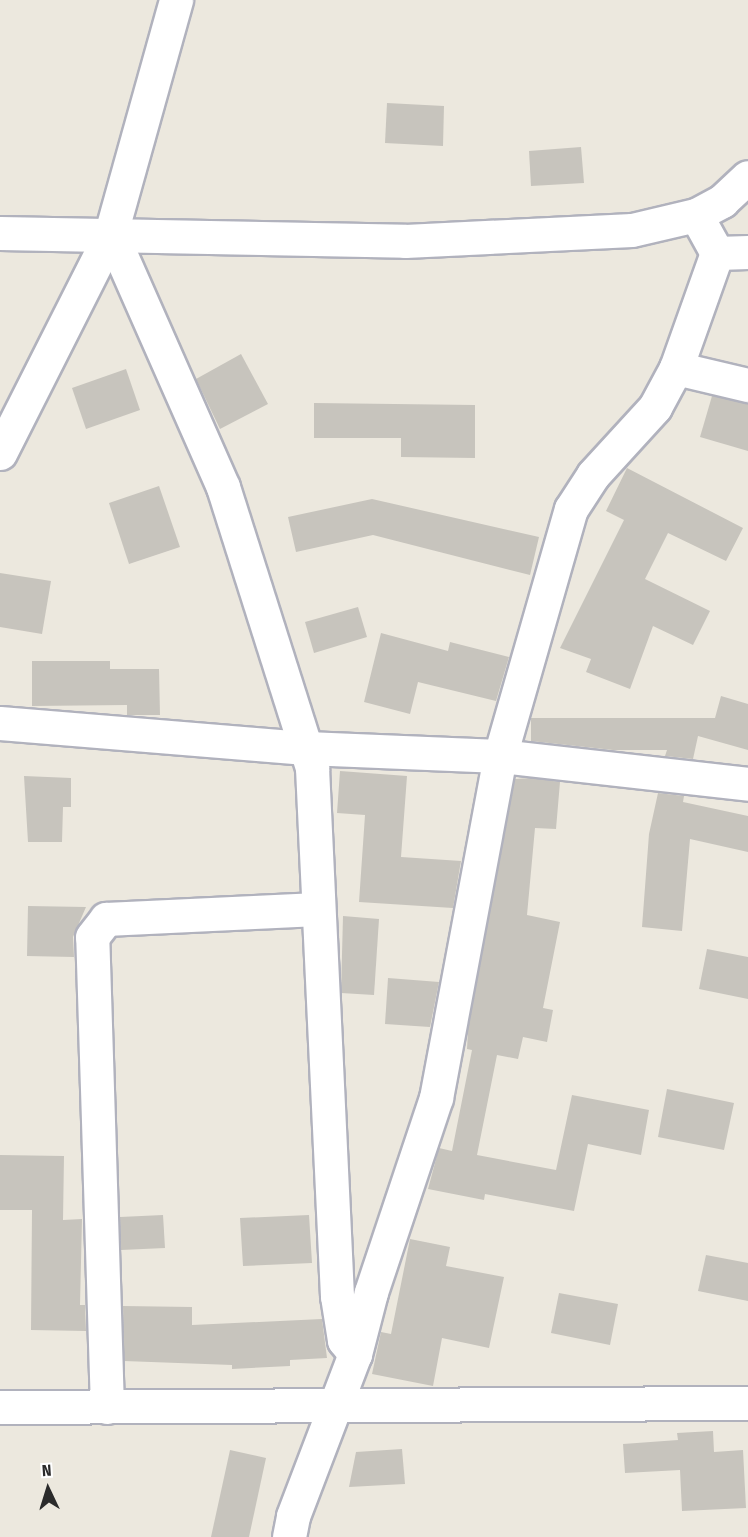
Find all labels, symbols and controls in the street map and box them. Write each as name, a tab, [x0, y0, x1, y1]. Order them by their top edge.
north arrow	[18, 1459, 78, 1519]
text: N	[41, 1461, 52, 1480]

